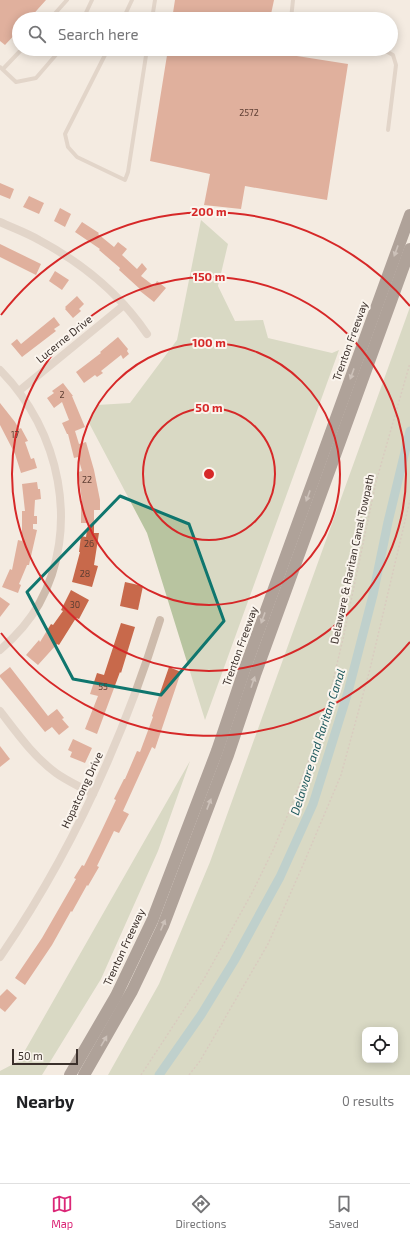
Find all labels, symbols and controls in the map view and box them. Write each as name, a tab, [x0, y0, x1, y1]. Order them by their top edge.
search box	[12, 12, 398, 56]
icon: search	[26, 23, 48, 45]
text: Search here	[58, 25, 139, 43]
house number: 2572	[239, 107, 259, 118]
text: 200 m	[191, 204, 227, 218]
one-way arrow	[393, 246, 399, 258]
text: 150 m	[193, 269, 225, 283]
street label: Trenton Freeway	[329, 299, 370, 382]
street label: Lucerne Drive	[33, 312, 94, 365]
text: 100 m	[192, 335, 226, 349]
one-way arrow	[349, 368, 355, 380]
house number: 2	[59, 389, 65, 400]
text: 50 m	[195, 400, 223, 414]
house number: 17	[11, 429, 19, 440]
centre of rings	[202, 467, 216, 481]
street label: Delaware & Raritan Canal Towpath	[327, 473, 376, 645]
house number: 22	[82, 474, 92, 485]
one-way arrow	[305, 490, 311, 502]
house number: 26	[84, 538, 94, 549]
house number: 28	[80, 568, 90, 579]
house number: 30	[70, 599, 80, 610]
street label: Trenton Freeway	[219, 604, 260, 687]
one-way arrow	[260, 612, 266, 624]
water label: Delaware and Raritan Canal	[287, 667, 347, 817]
one-way arrow	[250, 675, 256, 687]
house number: 55	[98, 681, 108, 692]
street label: Hopatcong Drive	[58, 749, 105, 830]
one-way arrow	[207, 798, 213, 810]
street label: Trenton Freeway	[100, 906, 147, 988]
one-way arrow	[160, 919, 166, 931]
map controls	[362, 1027, 398, 1063]
button: locate	[362, 1027, 398, 1063]
one-way arrow	[101, 1036, 108, 1047]
scale bar	[12, 1047, 78, 1066]
text: 50 m	[18, 1049, 43, 1062]
text: Nearby	[16, 1091, 74, 1111]
text: 0 results	[342, 1093, 394, 1109]
tab: Map	[51, 1193, 73, 1230]
tab: Directions	[176, 1193, 226, 1230]
tab: Saved	[329, 1193, 359, 1230]

